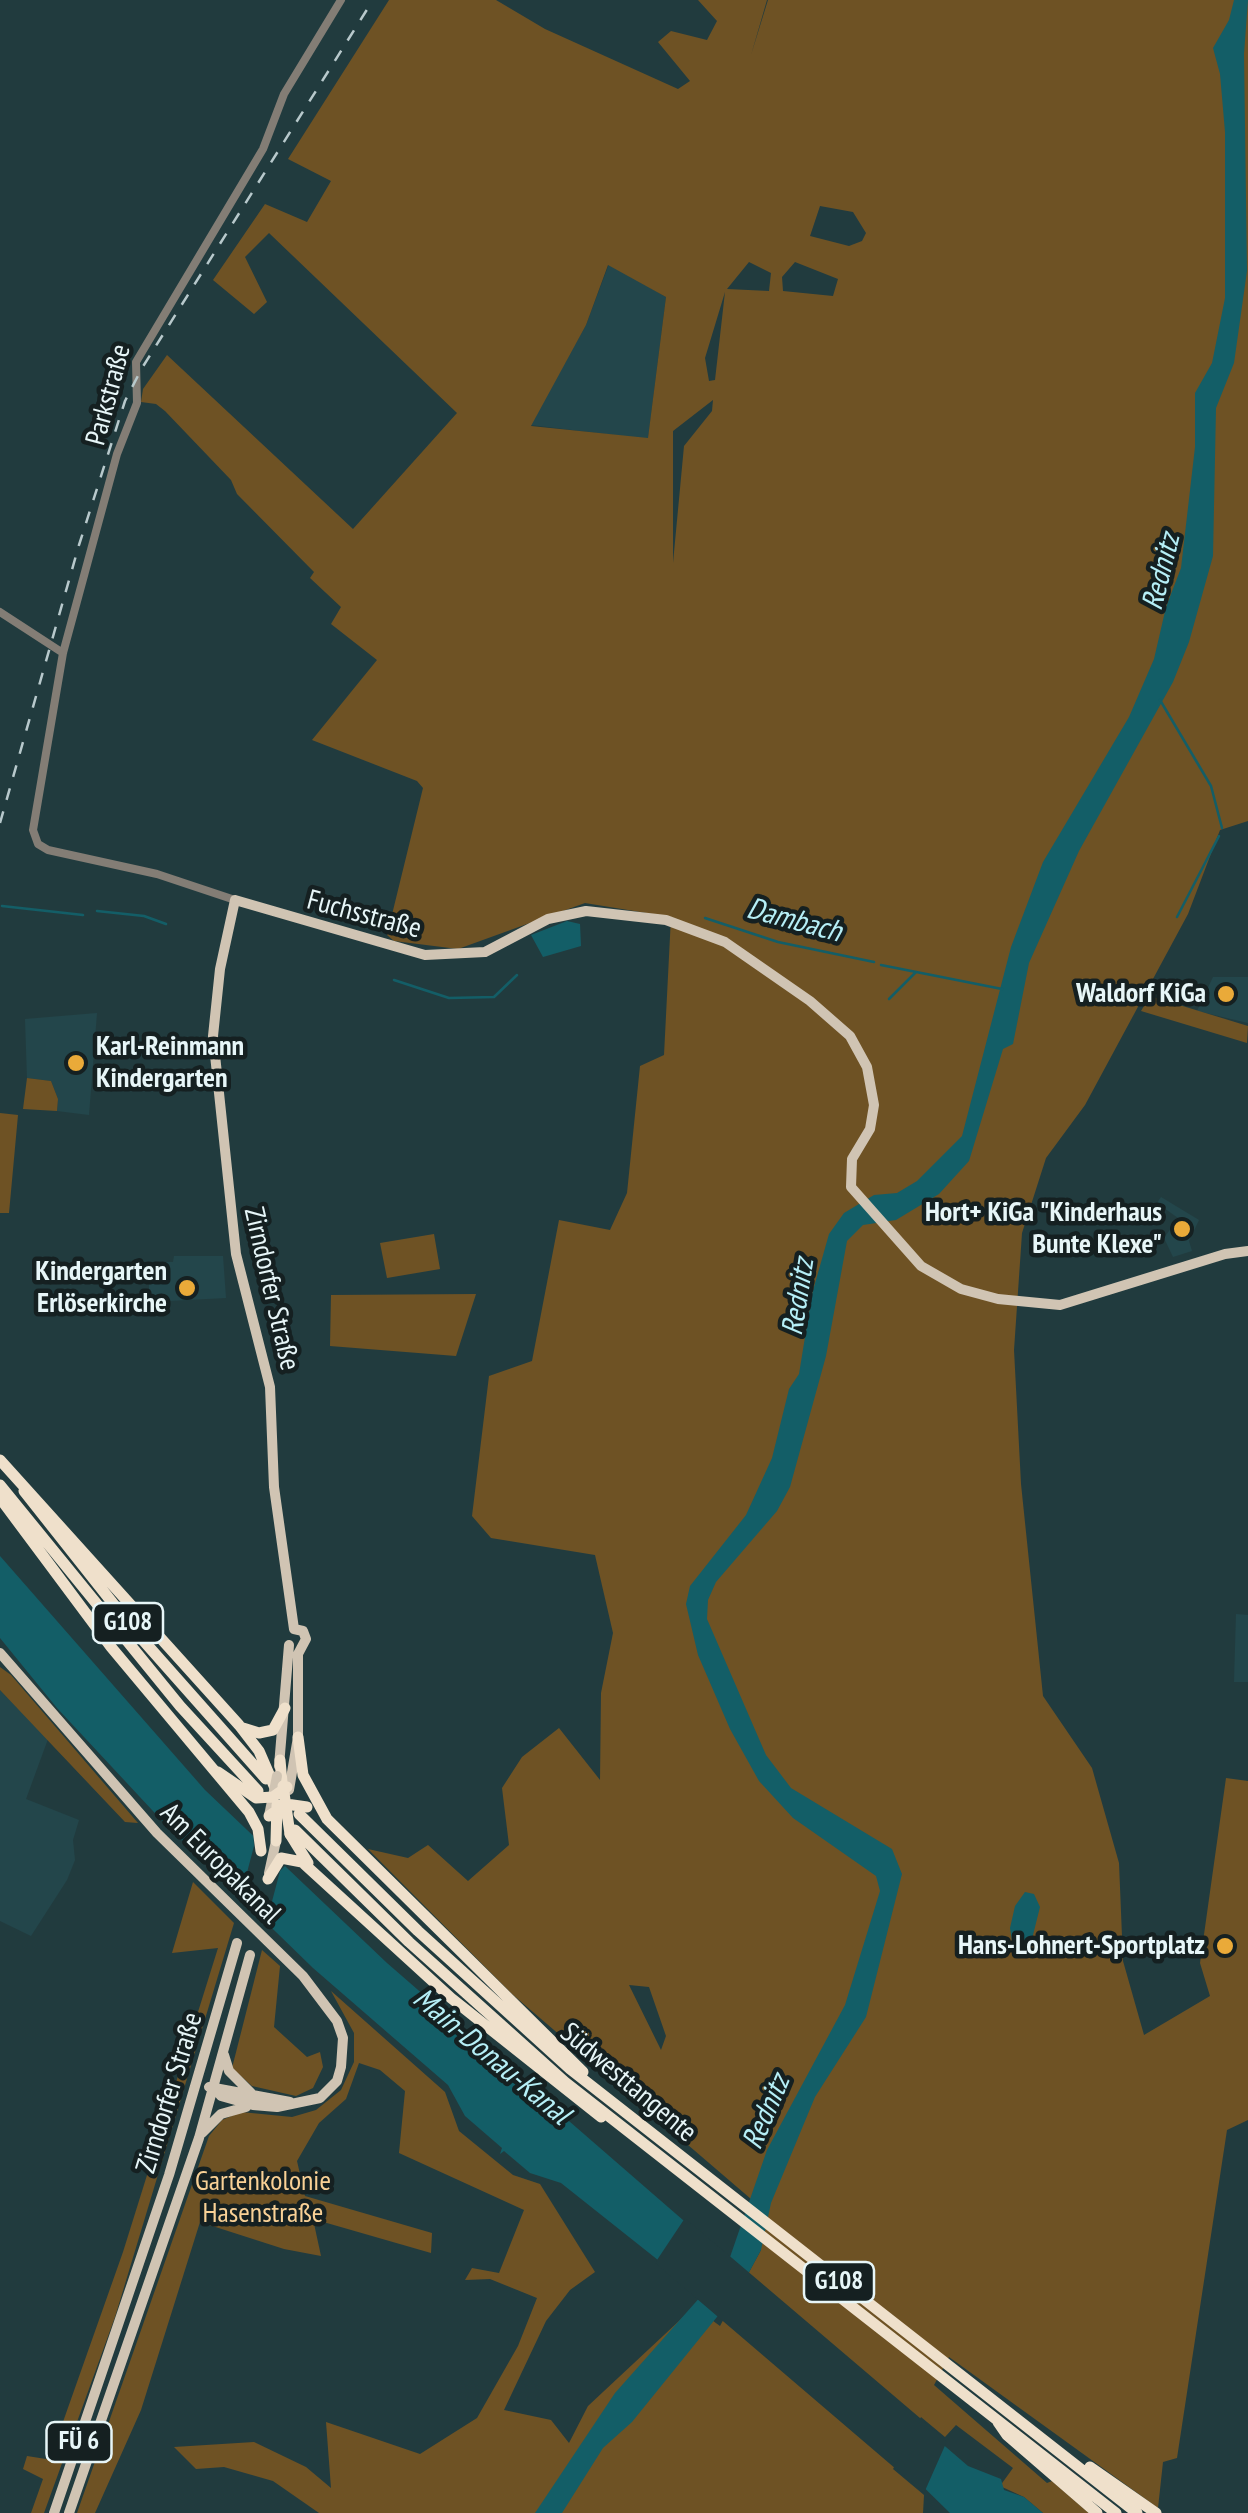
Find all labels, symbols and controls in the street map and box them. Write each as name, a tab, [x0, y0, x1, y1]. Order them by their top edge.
street label: Parkstraße	[79, 341, 139, 449]
water label: Rednitz	[1135, 530, 1189, 614]
street label: Fuchsstraße	[303, 884, 425, 946]
water label: Dambach	[743, 891, 845, 951]
place label: Waldorf KiGa	[1076, 977, 1206, 1011]
marker: Waldorf KiGa	[1215, 983, 1237, 1005]
place label: Karl-Reinmann Kindergarten	[96, 1030, 244, 1096]
marker: Karl-Reinmann Kindergarten	[65, 1052, 87, 1074]
place label: Hort+ KiGa "Kinderhaus Bunte Klexe"	[925, 1196, 1162, 1262]
street label: Zirndorfer Straße	[236, 1204, 306, 1374]
marker: Hort+ KiGa "Kinderhaus Bunte Klexe"	[1171, 1218, 1193, 1240]
place label: Kindergarten Erlöserkirche	[35, 1255, 167, 1321]
water label: Rednitz	[775, 1256, 823, 1338]
marker: Kindergarten Erlöserkirche	[176, 1277, 198, 1299]
road number: G108	[93, 1603, 163, 1643]
street label: Am Europakanal	[153, 1797, 287, 1931]
place label: Hans-Lohnert-Sportplatz	[958, 1929, 1205, 1963]
marker: Hans-Lohnert-Sportplatz	[1214, 1935, 1236, 1957]
water label: Main-Donau-Kanal	[405, 1981, 577, 2133]
street label: Zirndorfer Straße	[130, 2009, 210, 2177]
street label: Südwesttangente	[553, 2016, 703, 2150]
water label: Rednitz	[735, 2069, 799, 2155]
park label: Gartenkolonie Hasenstraße	[195, 2165, 331, 2231]
road number: G108	[804, 2262, 874, 2302]
road number: FÜ 6	[46, 2422, 112, 2462]

